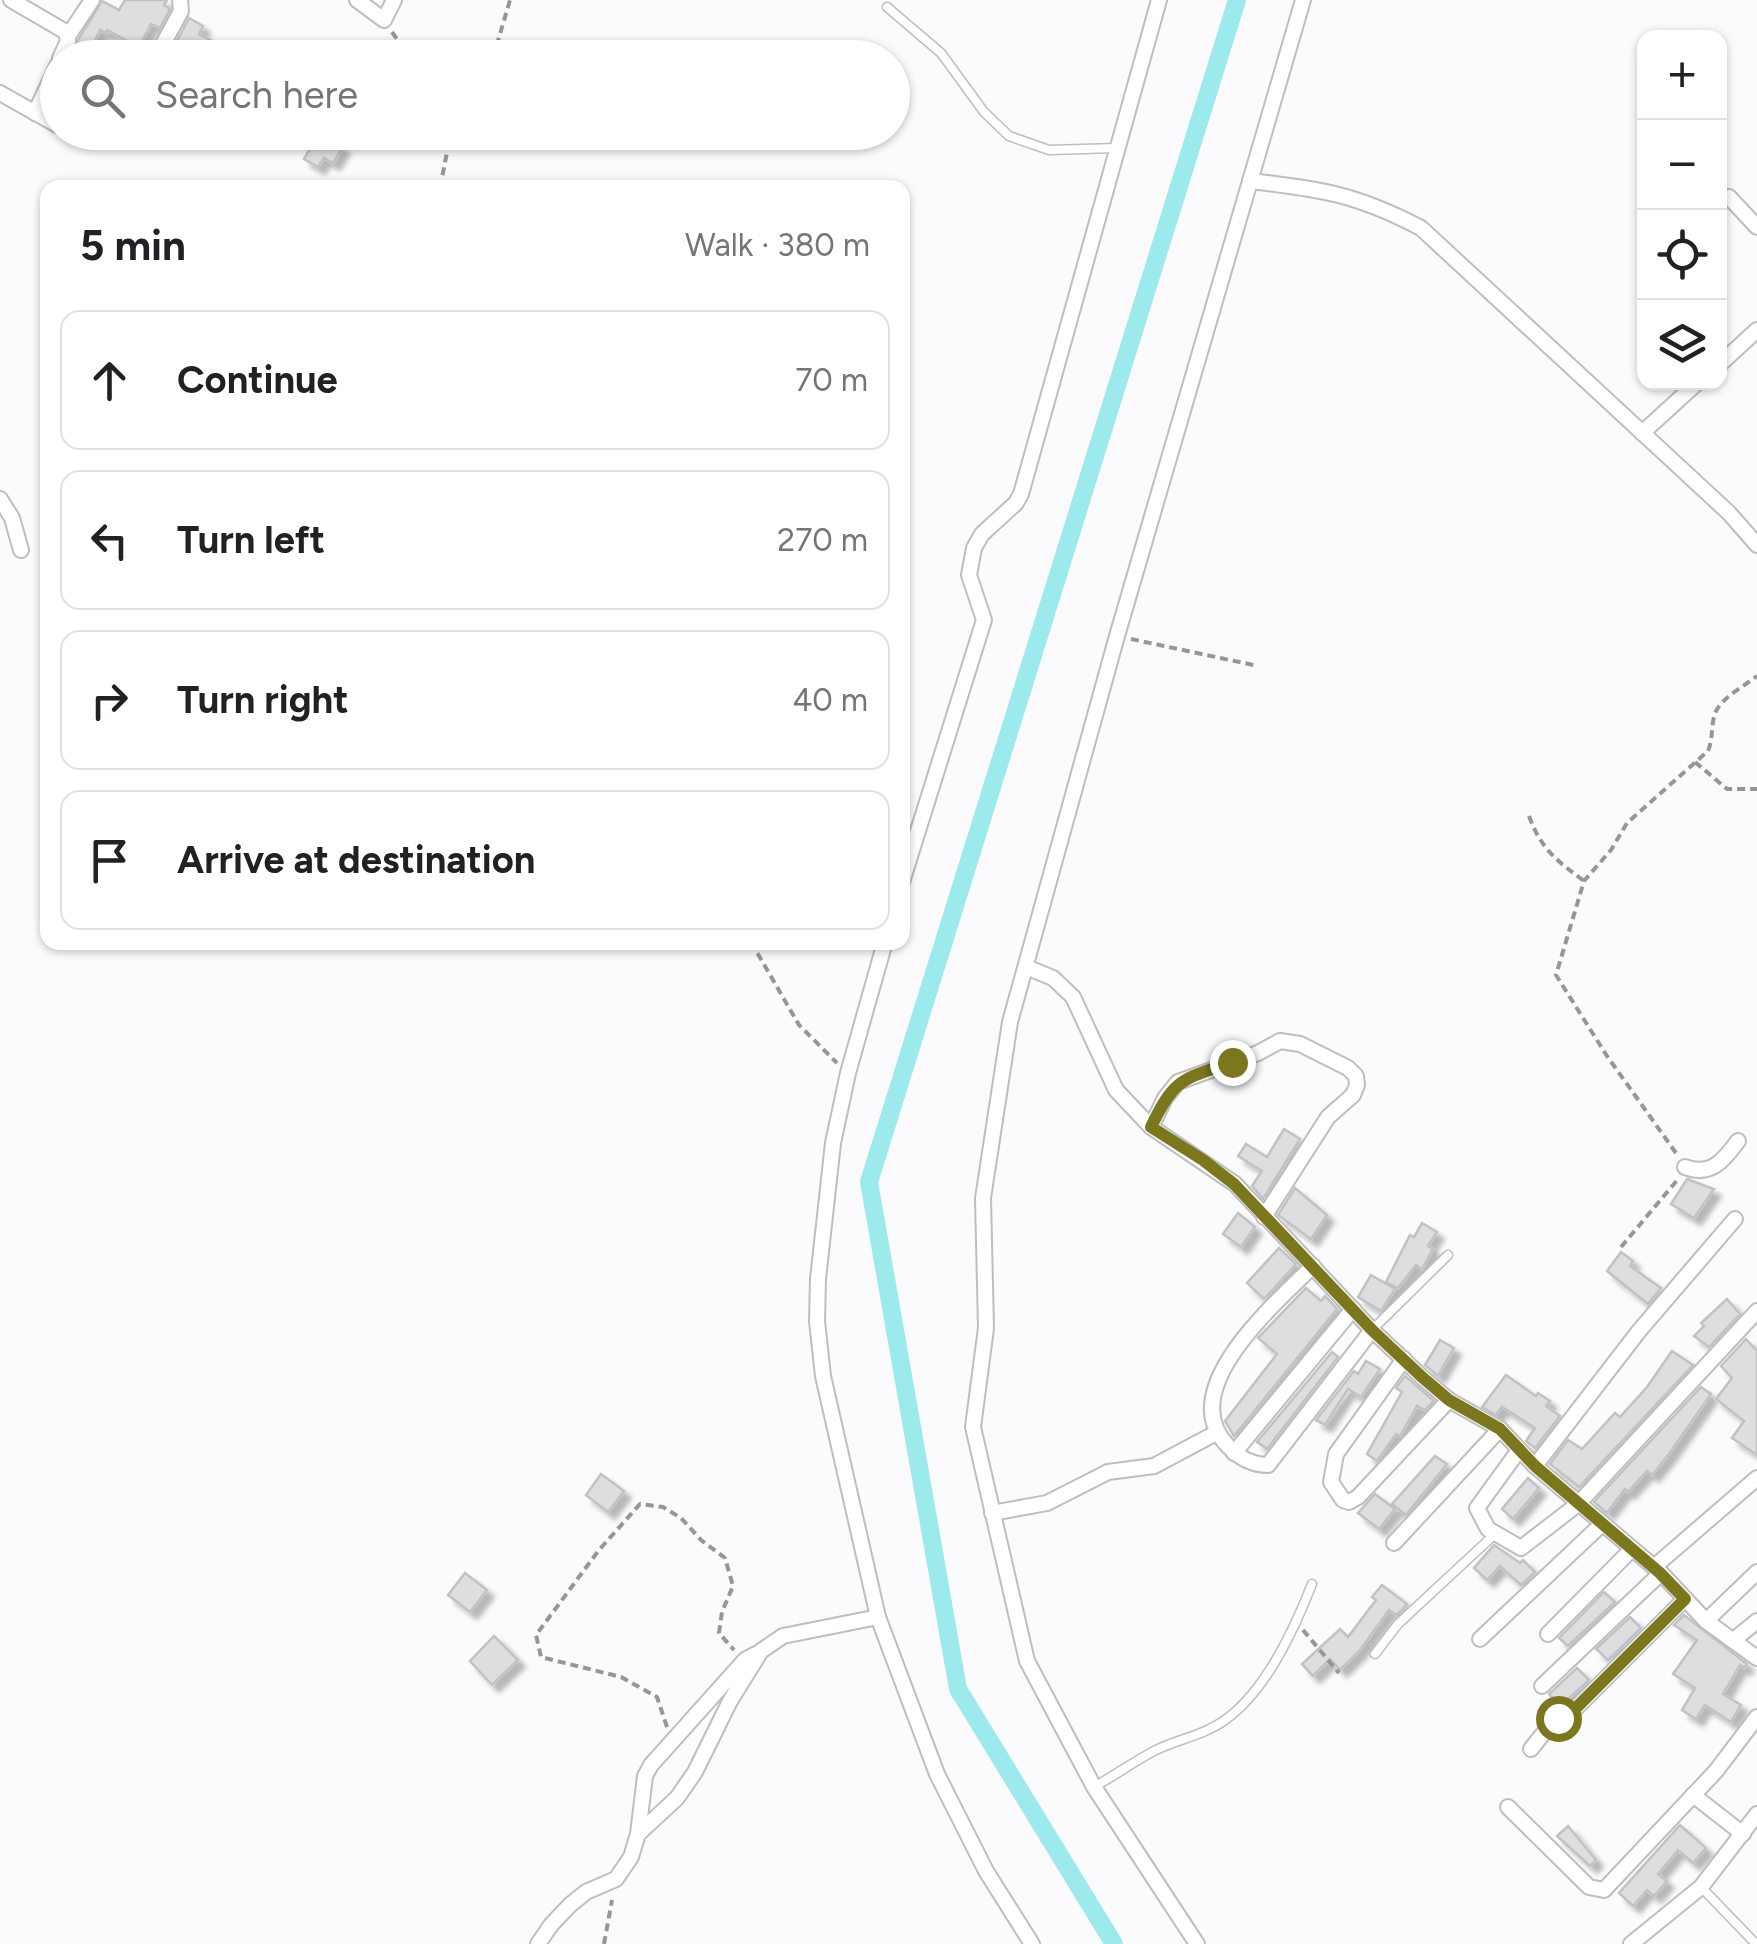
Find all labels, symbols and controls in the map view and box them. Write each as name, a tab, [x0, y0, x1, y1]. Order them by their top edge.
map controls	[1637, 30, 1727, 390]
button: +	[1637, 30, 1727, 120]
search box	[40, 40, 910, 150]
icon: search	[75, 68, 130, 123]
text: Search here	[155, 72, 358, 118]
button: −	[1637, 120, 1727, 210]
button: locate	[1637, 210, 1727, 300]
text: 5 min	[80, 220, 186, 271]
text: Walk · 380 m	[685, 226, 870, 264]
button: layers	[1637, 300, 1727, 390]
icon: ahead	[82, 353, 137, 408]
text: Continue	[177, 357, 338, 403]
text: 70 m	[795, 361, 868, 399]
icon: left	[82, 513, 137, 568]
text: Turn left	[177, 517, 325, 563]
text: 270 m	[777, 521, 868, 559]
icon: right	[82, 673, 137, 728]
text: Turn right	[177, 677, 349, 723]
text: 40 m	[792, 681, 868, 719]
icon: arrive	[82, 833, 137, 888]
text: Arrive at destination	[177, 837, 535, 883]
route end	[1210, 1040, 1256, 1086]
route start	[1536, 1696, 1582, 1742]

